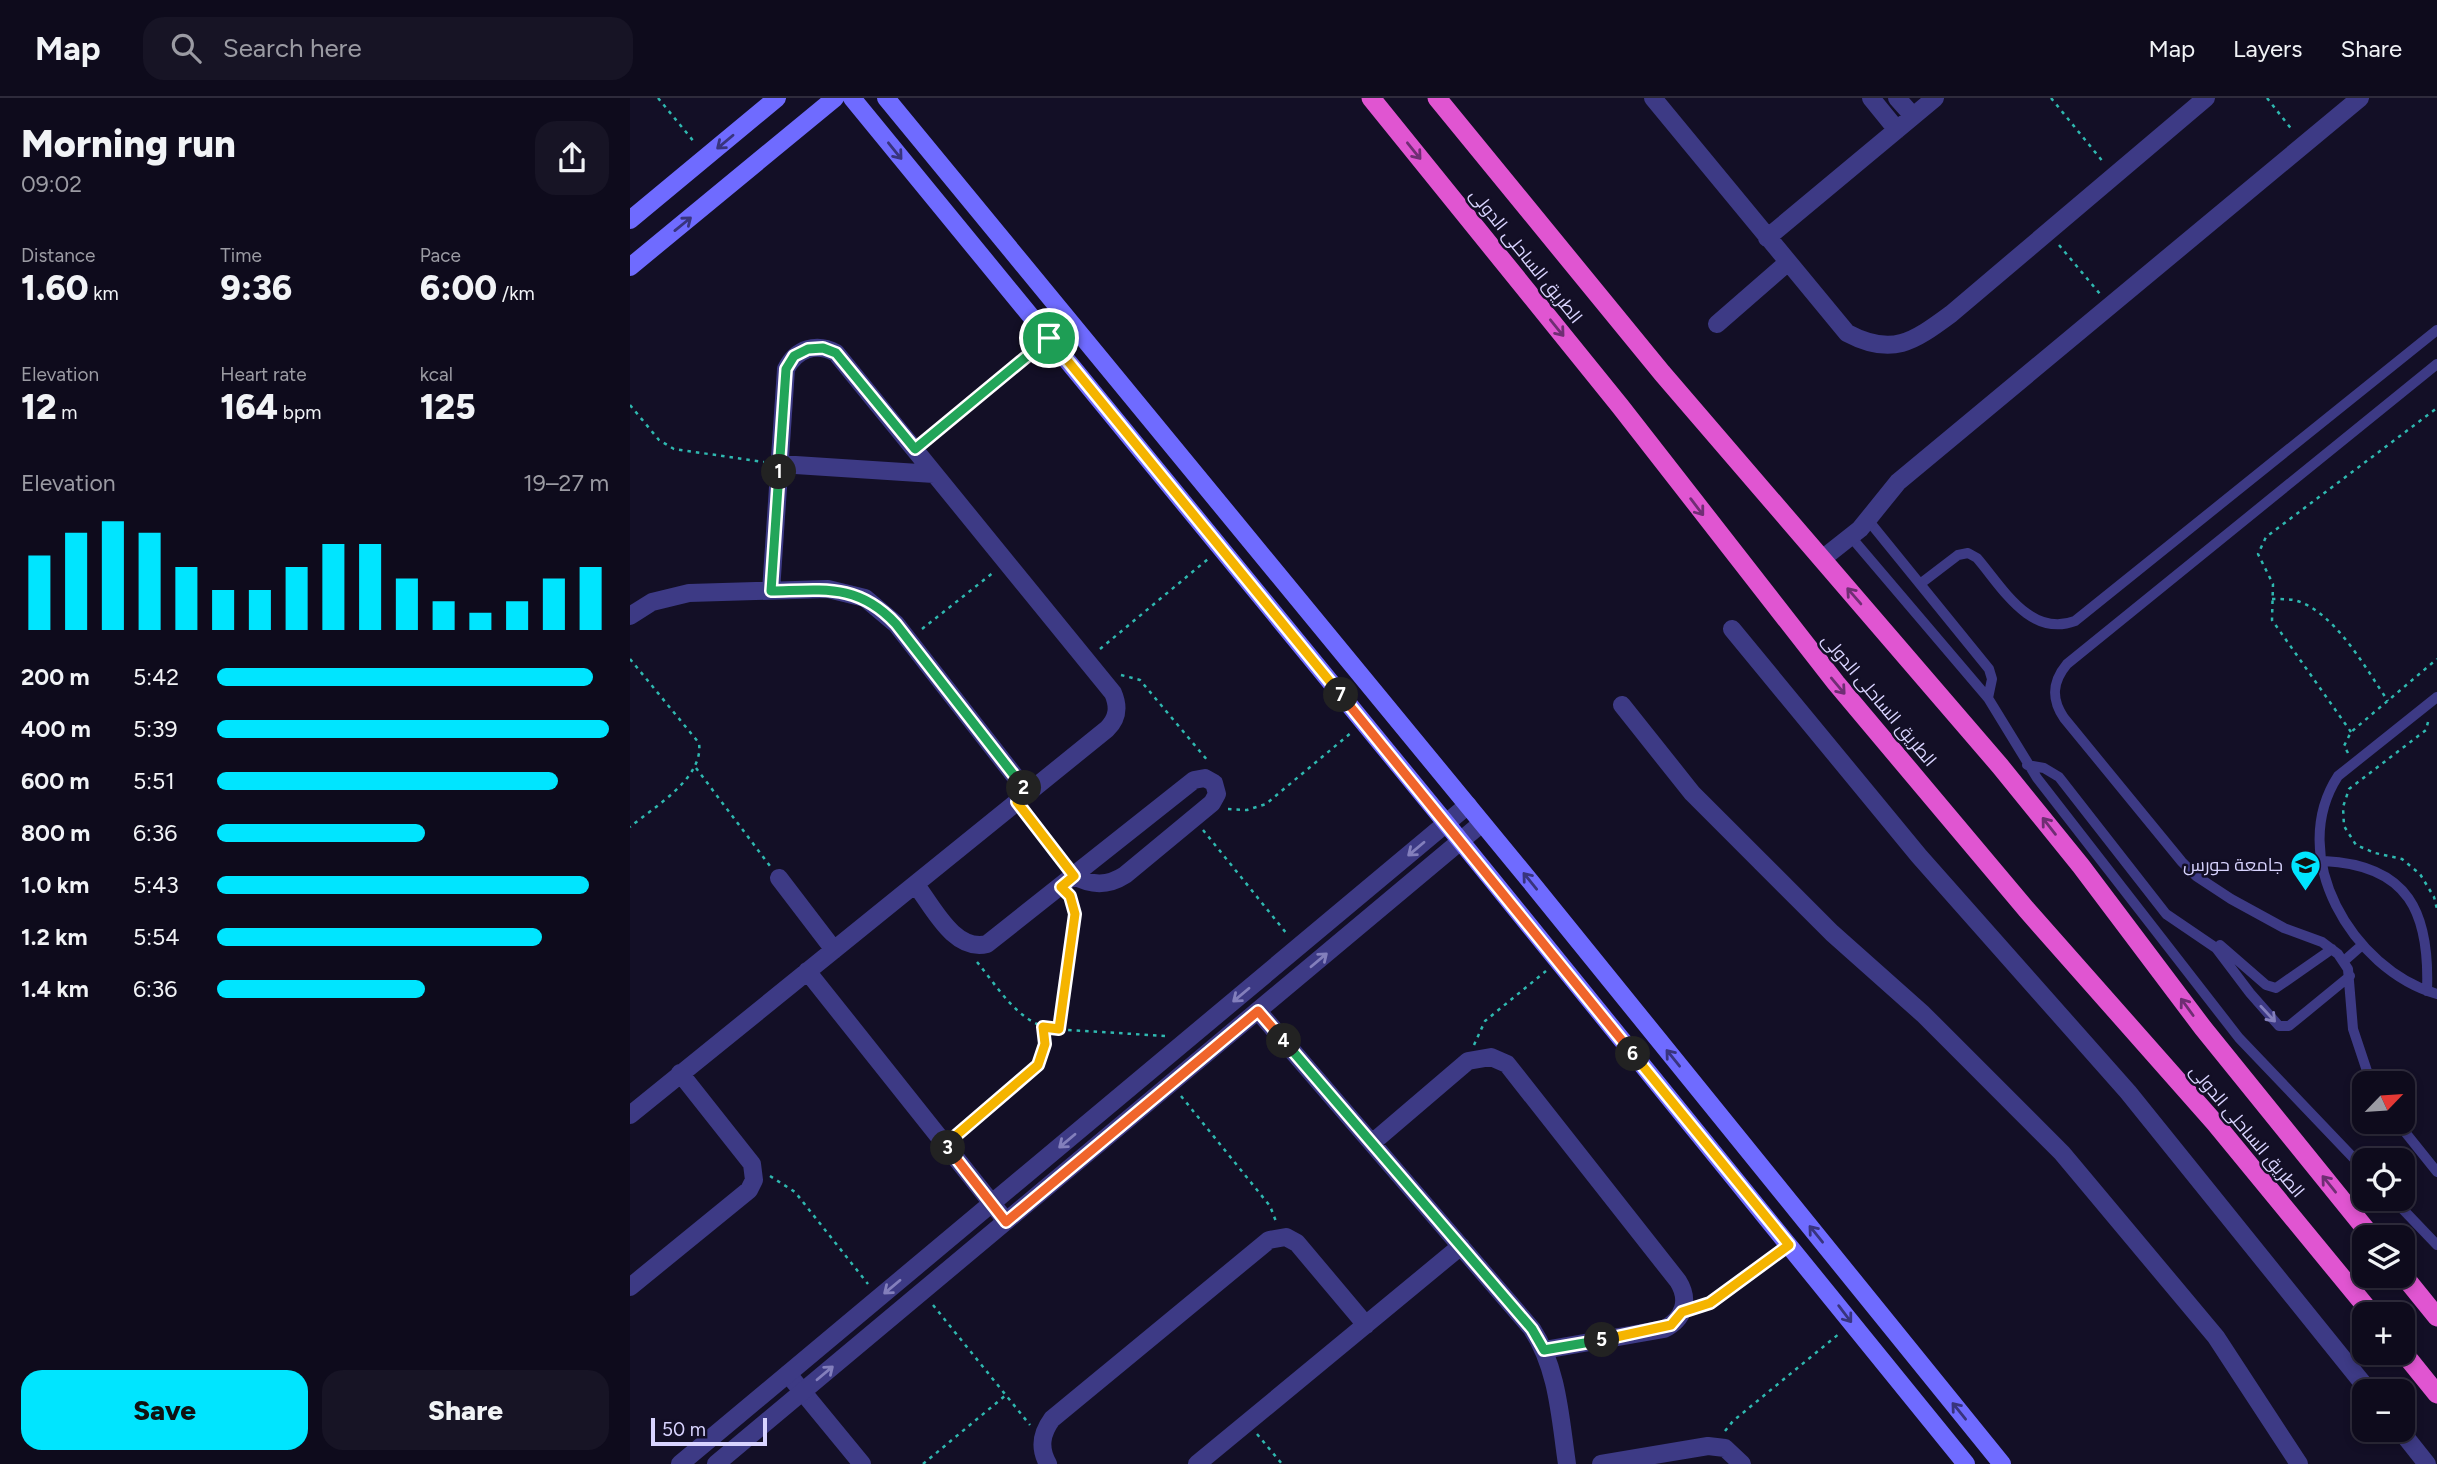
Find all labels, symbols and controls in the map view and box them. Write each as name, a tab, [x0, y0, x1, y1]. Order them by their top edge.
search box	[143, 17, 633, 80]
text: Map	[35, 29, 101, 68]
icon: search	[167, 29, 205, 67]
text: Search here	[223, 32, 362, 64]
text: Map	[2148, 34, 2195, 63]
text: Layers	[2233, 34, 2302, 63]
text: Share	[2340, 34, 2402, 63]
text: Morning run	[21, 121, 236, 167]
button: share	[535, 121, 609, 195]
one-way arrow	[716, 134, 734, 149]
one-way arrow	[887, 141, 903, 159]
one-way arrow	[1406, 141, 1422, 159]
text: 09:02	[21, 170, 82, 198]
street label: الطريق الساحلى الدولى	[1464, 184, 1587, 328]
one-way arrow	[673, 216, 691, 231]
text: Distance	[21, 244, 95, 267]
text: Time	[220, 244, 262, 267]
text: Pace	[420, 244, 461, 267]
text: 1.60	[21, 267, 89, 309]
text: 9:36	[220, 267, 292, 309]
text: 6:00	[420, 267, 497, 309]
text: km	[89, 282, 119, 305]
text: /km	[497, 282, 535, 305]
pin	[1019, 308, 1079, 368]
one-way arrow	[1549, 318, 1564, 337]
icon: arrive	[1030, 319, 1068, 357]
text: Elevation	[21, 363, 99, 386]
text: Heart rate	[220, 363, 307, 386]
text: kcal	[420, 363, 453, 386]
text: 12	[21, 386, 57, 428]
text: 164	[220, 386, 278, 428]
text: 125	[420, 386, 476, 428]
text: m	[57, 401, 77, 424]
text: bpm	[278, 401, 321, 424]
pin: 1	[762, 454, 796, 490]
text: 1	[774, 460, 783, 483]
text: Elevation	[21, 469, 116, 497]
text: 19–27 m	[523, 469, 609, 497]
one-way arrow	[1689, 498, 1704, 516]
one-way arrow	[1846, 588, 1862, 606]
street label: الطريق الساحلى الدولى	[1816, 629, 1941, 772]
text: 200 m	[21, 663, 90, 691]
text: 5:42	[133, 663, 179, 691]
one-way arrow	[1830, 676, 1846, 694]
pin: 7	[1324, 678, 1358, 712]
text: 7	[1335, 683, 1346, 706]
text: 400 m	[21, 715, 91, 743]
text: 5:39	[133, 715, 178, 743]
text: 600 m	[21, 767, 90, 795]
text: 5:51	[133, 767, 175, 795]
pin: 2	[1006, 770, 1042, 806]
text: 2	[1018, 776, 1029, 799]
one-way arrow	[2041, 817, 2056, 835]
text: 800 m	[21, 819, 90, 847]
text: 6:36	[133, 819, 177, 847]
one-way arrow	[1407, 841, 1425, 857]
school or university icon: جامعة حورس	[2289, 848, 2323, 892]
place label: جامعة حورس	[2183, 854, 2283, 876]
text: 1.0 km	[21, 871, 89, 899]
text: 5:43	[133, 871, 179, 899]
one-way arrow	[1522, 872, 1537, 890]
text: 1.2 km	[21, 923, 88, 951]
text: 5:54	[133, 923, 180, 951]
one-way arrow	[1309, 952, 1327, 968]
text: 1.4 km	[21, 975, 89, 1003]
text: 6:36	[133, 975, 177, 1003]
one-way arrow	[1232, 987, 1250, 1003]
one-way arrow	[2180, 997, 2195, 1016]
one-way arrow	[2260, 1005, 2276, 1023]
pin: 4	[1266, 1024, 1302, 1058]
text: 4	[1277, 1029, 1290, 1052]
pin: 6	[1616, 1037, 1650, 1072]
text: 6	[1627, 1042, 1638, 1065]
one-way arrow	[1665, 1049, 1680, 1067]
street label: الطريق الساحلى الدولى	[2184, 1060, 2309, 1203]
north arrow	[2352, 1071, 2415, 1134]
map controls	[2352, 1071, 2415, 1442]
pin: 3	[930, 1130, 966, 1166]
one-way arrow	[1058, 1133, 1076, 1149]
text: 3	[942, 1136, 953, 1159]
button: locate	[2352, 1148, 2415, 1211]
one-way arrow	[2321, 1176, 2336, 1194]
button: layers	[2352, 1225, 2415, 1288]
one-way arrow	[1808, 1226, 1824, 1244]
one-way arrow	[883, 1279, 901, 1295]
button: +	[2352, 1302, 2415, 1365]
one-way arrow	[1837, 1304, 1852, 1323]
pin: 5	[1584, 1322, 1620, 1358]
text: 5	[1596, 1328, 1607, 1351]
one-way arrow	[816, 1365, 834, 1381]
button: Save	[21, 1370, 308, 1450]
button: Share	[322, 1370, 609, 1450]
button: −	[2352, 1379, 2415, 1442]
one-way arrow	[1951, 1403, 1967, 1421]
scale bar	[651, 1415, 766, 1447]
text: 50 m	[662, 1418, 706, 1441]

